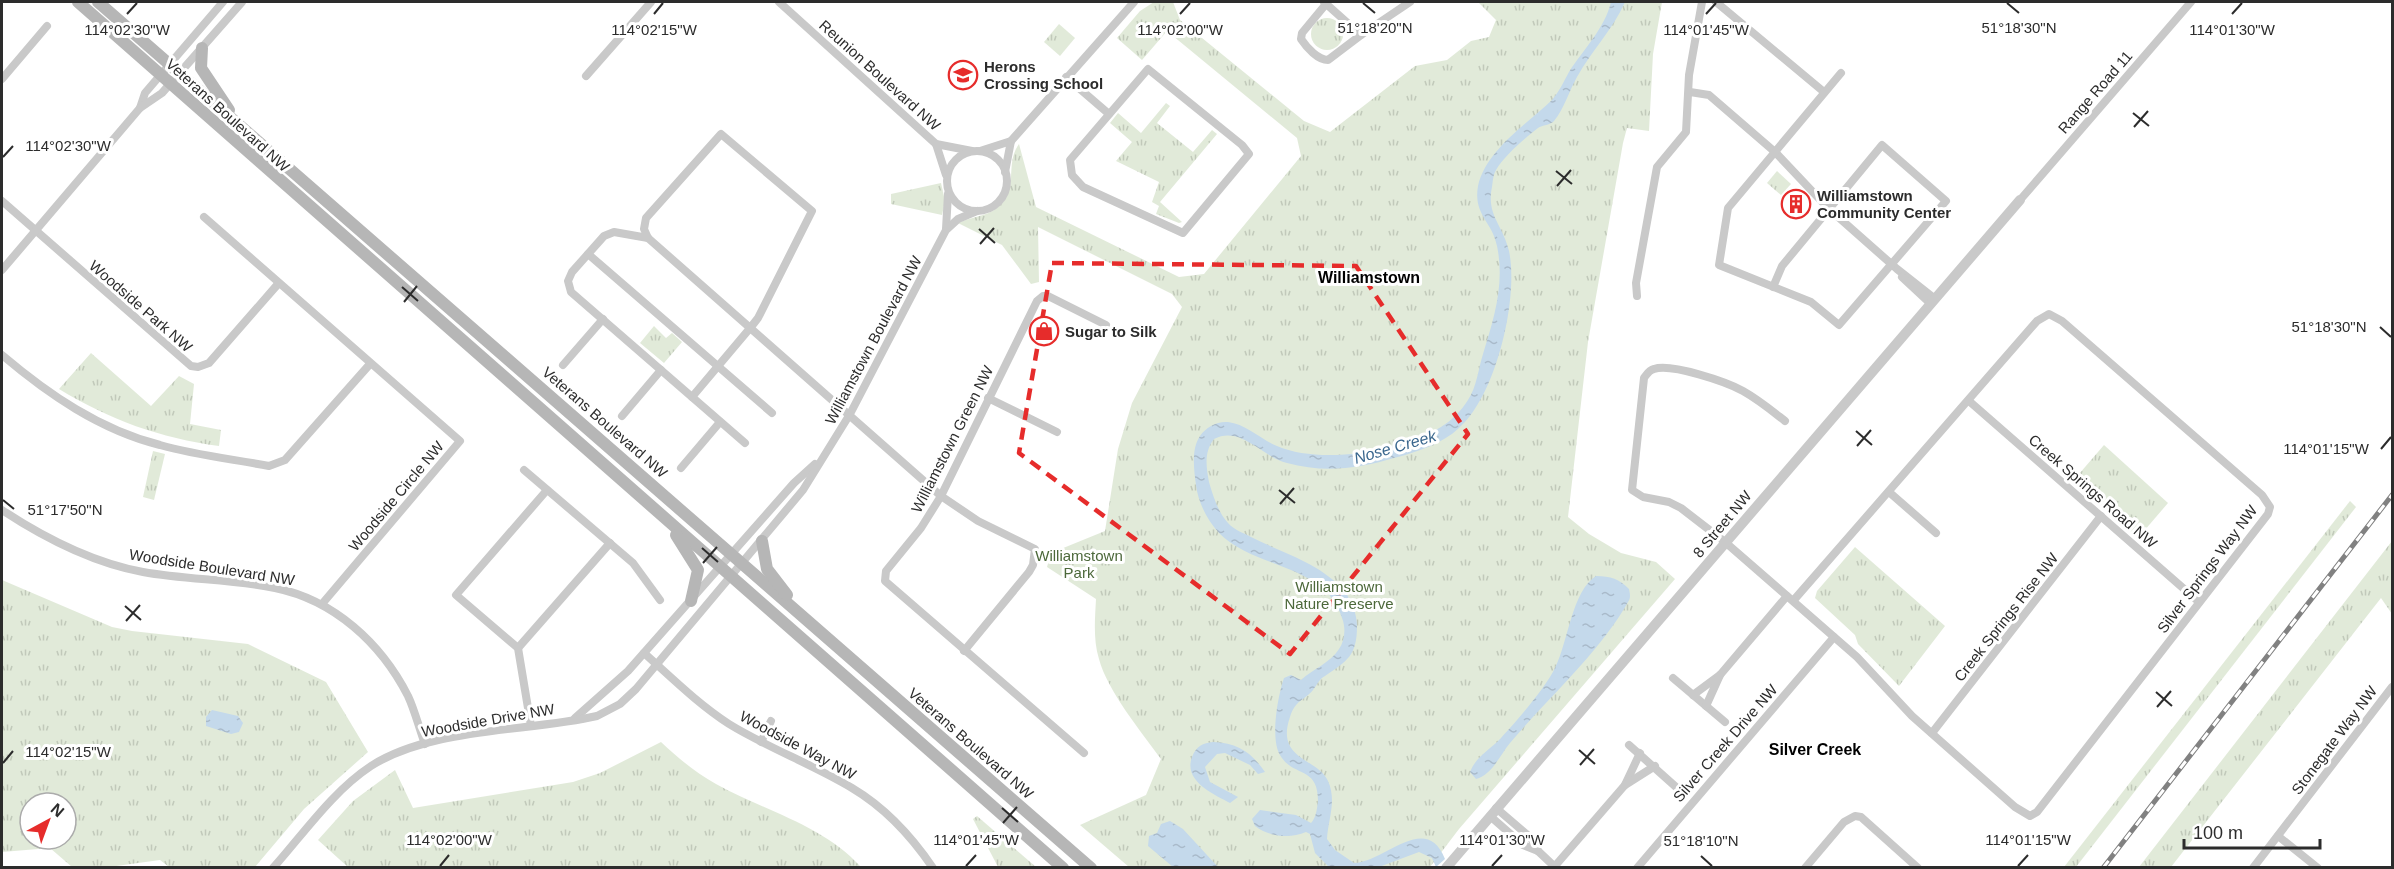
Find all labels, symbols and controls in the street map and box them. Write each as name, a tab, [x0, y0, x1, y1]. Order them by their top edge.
street label: Reunion Boulevard NW	[816, 16, 945, 134]
text: 51°18'20"N	[1337, 19, 1413, 36]
text: 51°18'30"N	[1981, 19, 2057, 36]
text: 114°02'30"W	[84, 21, 171, 38]
text: 114°02'15"W	[611, 21, 698, 38]
text: 114°02'00"W	[1137, 21, 1224, 38]
text: 114°01'45"W	[1663, 21, 1750, 38]
text: 114°01'30"W	[2189, 21, 2276, 38]
street label: Range Road 11	[2054, 47, 2136, 137]
street label: Veterans Boulevard NW	[163, 55, 294, 175]
place label: Herons Crossing School	[984, 58, 1103, 92]
school or university icon: Herons Crossing School	[947, 59, 979, 91]
text: 114°02'30"W	[25, 137, 112, 154]
place label: Williamstown Community Center	[1817, 187, 1951, 221]
building icon: Williamstown Community Center	[1780, 188, 1812, 220]
street label: Williamstown Boulevard NW	[821, 252, 925, 427]
street label: Woodside Park NW	[86, 257, 196, 356]
district label: Williamstown	[1318, 269, 1420, 286]
shop icon: Sugar to Silk	[1028, 315, 1060, 347]
text: 51°18'30"N	[2291, 318, 2367, 335]
place label: Sugar to Silk	[1065, 323, 1157, 340]
street label: Williamstown Green NW	[908, 362, 997, 515]
street label: Veterans Boulevard NW	[539, 363, 672, 481]
water label: Nose Creek	[1352, 427, 1439, 467]
street label: Creek Springs Road NW	[2025, 431, 2161, 552]
street label: Woodside Circle NW	[345, 437, 447, 554]
text: 114°01'15"W	[2283, 440, 2370, 457]
street label: 8 Street NW	[1689, 487, 1755, 561]
text: 51°17'50"N	[27, 501, 103, 518]
street label: Silver Springs Way NW	[2153, 501, 2261, 636]
street label: Woodside Boulevard NW	[128, 546, 297, 589]
park label: Williamstown Park	[1035, 547, 1123, 581]
street label: Creek Springs Rise NW	[1951, 549, 2062, 685]
park label: Williamstown Nature Preserve	[1284, 578, 1394, 612]
street label: Silver Creek Drive NW	[1669, 680, 1781, 805]
street label: Stonegate Way NW	[2288, 682, 2381, 797]
street label: Veterans Boulevard NW	[905, 684, 1038, 802]
street label: Woodside Drive NW	[420, 700, 557, 740]
street label: Woodside Way NW	[737, 707, 860, 783]
district label: Silver Creek	[1769, 741, 1861, 758]
text: 114°02'15"W	[25, 743, 112, 760]
north arrow	[18, 791, 78, 851]
text: N	[48, 800, 67, 820]
scale bar	[2184, 812, 2320, 850]
text: 100 m	[2193, 823, 2243, 843]
text: 114°02'00"W	[406, 831, 493, 848]
text: 114°01'45"W	[933, 831, 1020, 848]
text: 114°01'30"W	[1459, 831, 1546, 848]
text: 114°01'15"W	[1985, 831, 2072, 848]
text: 51°18'10"N	[1663, 832, 1739, 849]

